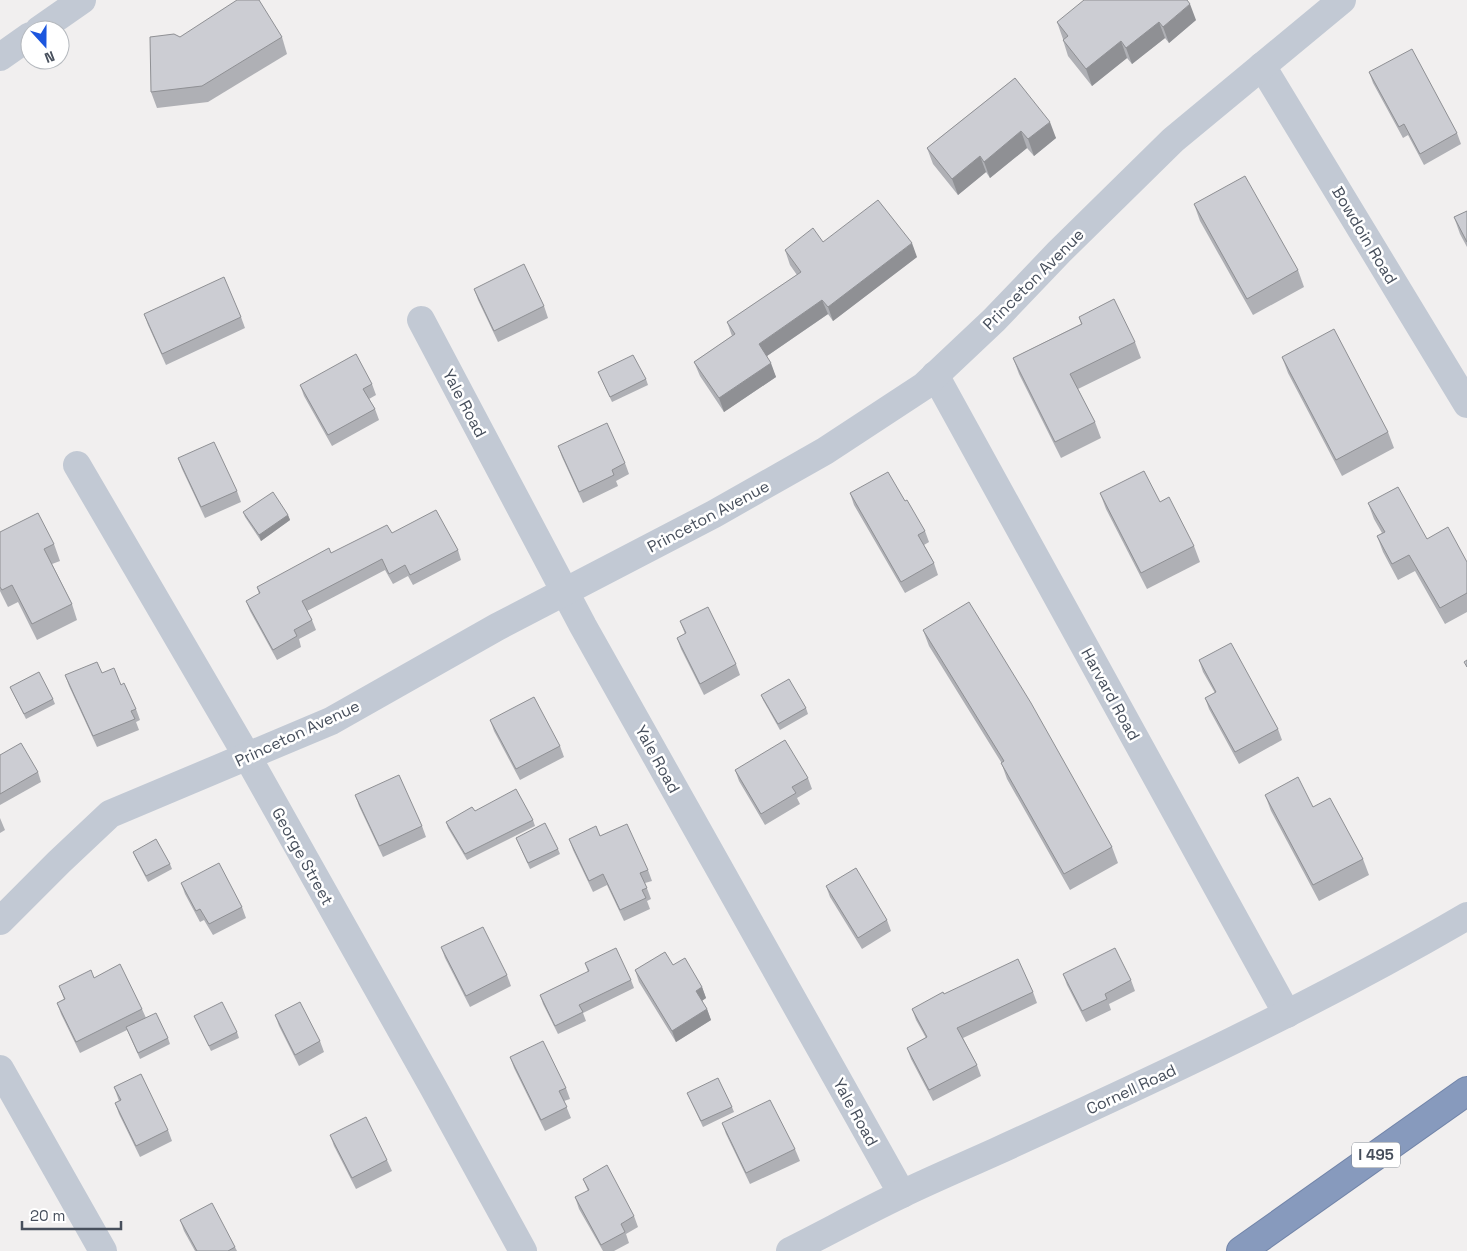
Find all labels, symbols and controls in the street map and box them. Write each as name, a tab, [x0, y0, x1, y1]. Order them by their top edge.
north arrow	[20, 20, 70, 70]
text: N	[42, 47, 57, 67]
street label: Bowdoin Road	[1327, 183, 1402, 288]
street label: Princeton Avenue	[978, 224, 1089, 335]
street label: Yale Road	[438, 365, 491, 441]
street label: Princeton Avenue	[644, 475, 773, 557]
street label: Harvard Road	[1076, 644, 1145, 744]
street label: Princeton Avenue	[231, 695, 363, 772]
street label: Yale Road	[630, 722, 685, 797]
street label: George Street	[267, 804, 338, 909]
street label: Cornell Road	[1083, 1060, 1179, 1119]
street label: Yale Road	[828, 1075, 883, 1150]
road number: I 495	[1352, 1142, 1400, 1168]
scale bar	[22, 1198, 121, 1230]
text: 20 m	[30, 1206, 65, 1225]

